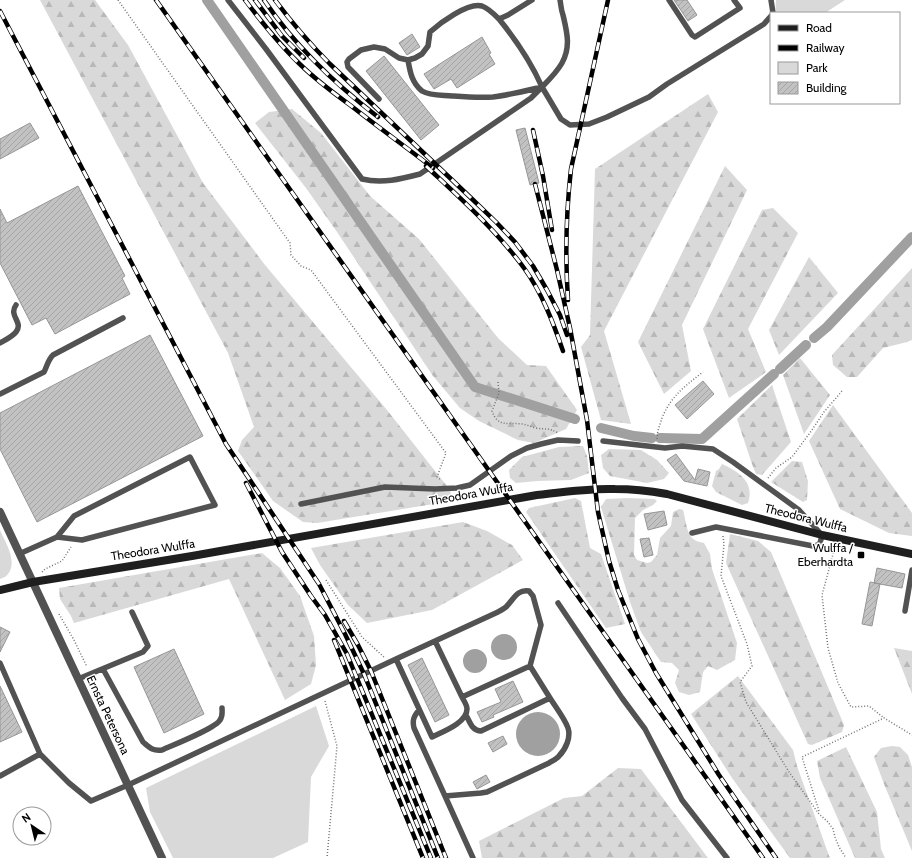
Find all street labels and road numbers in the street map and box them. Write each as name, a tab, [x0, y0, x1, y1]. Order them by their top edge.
street label: Theodora Wulffa	[428, 479, 514, 508]
street label: Theodora Wulffa	[763, 500, 849, 535]
street label: Theodora Wulffa	[110, 535, 196, 564]
street label: Ernsta Petersona	[84, 673, 133, 757]

